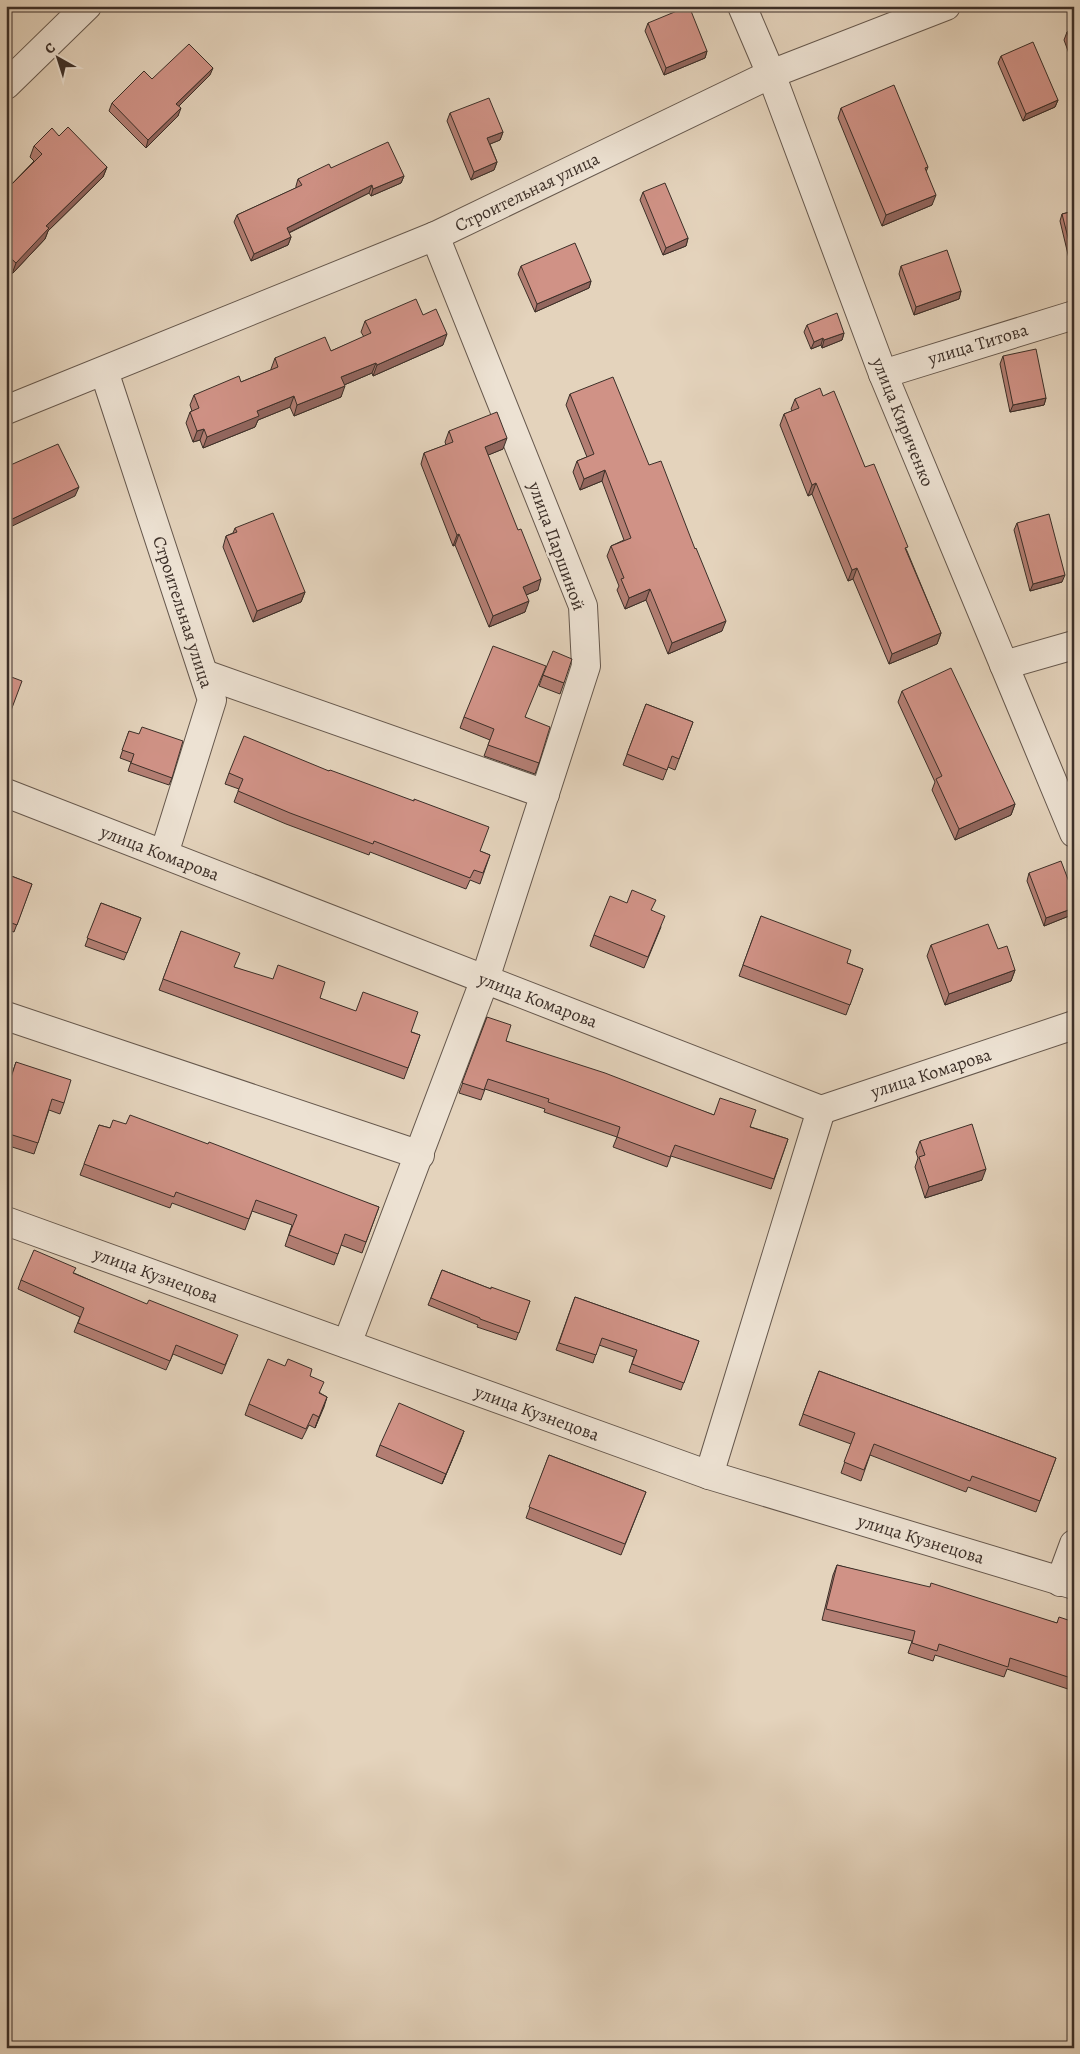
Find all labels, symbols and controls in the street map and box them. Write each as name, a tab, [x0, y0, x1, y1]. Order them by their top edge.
north arrow	[32, 32, 82, 82]
text: С	[41, 38, 60, 58]
street label: Строительная улица	[451, 146, 604, 238]
street label: улица Титова	[924, 317, 1032, 371]
street label: улица Кириченко	[866, 353, 940, 490]
street label: улица Паршиной	[522, 477, 591, 614]
street label: Строительная улица	[147, 533, 219, 692]
street label: улица Комарова	[96, 819, 223, 887]
street label: улица Комарова	[474, 966, 601, 1034]
street label: улица Комарова	[867, 1042, 995, 1104]
street label: улица Кузнецова	[89, 1241, 222, 1309]
street label: улица Кузнецова	[470, 1379, 603, 1447]
street label: улица Кузнецова	[854, 1508, 988, 1570]

